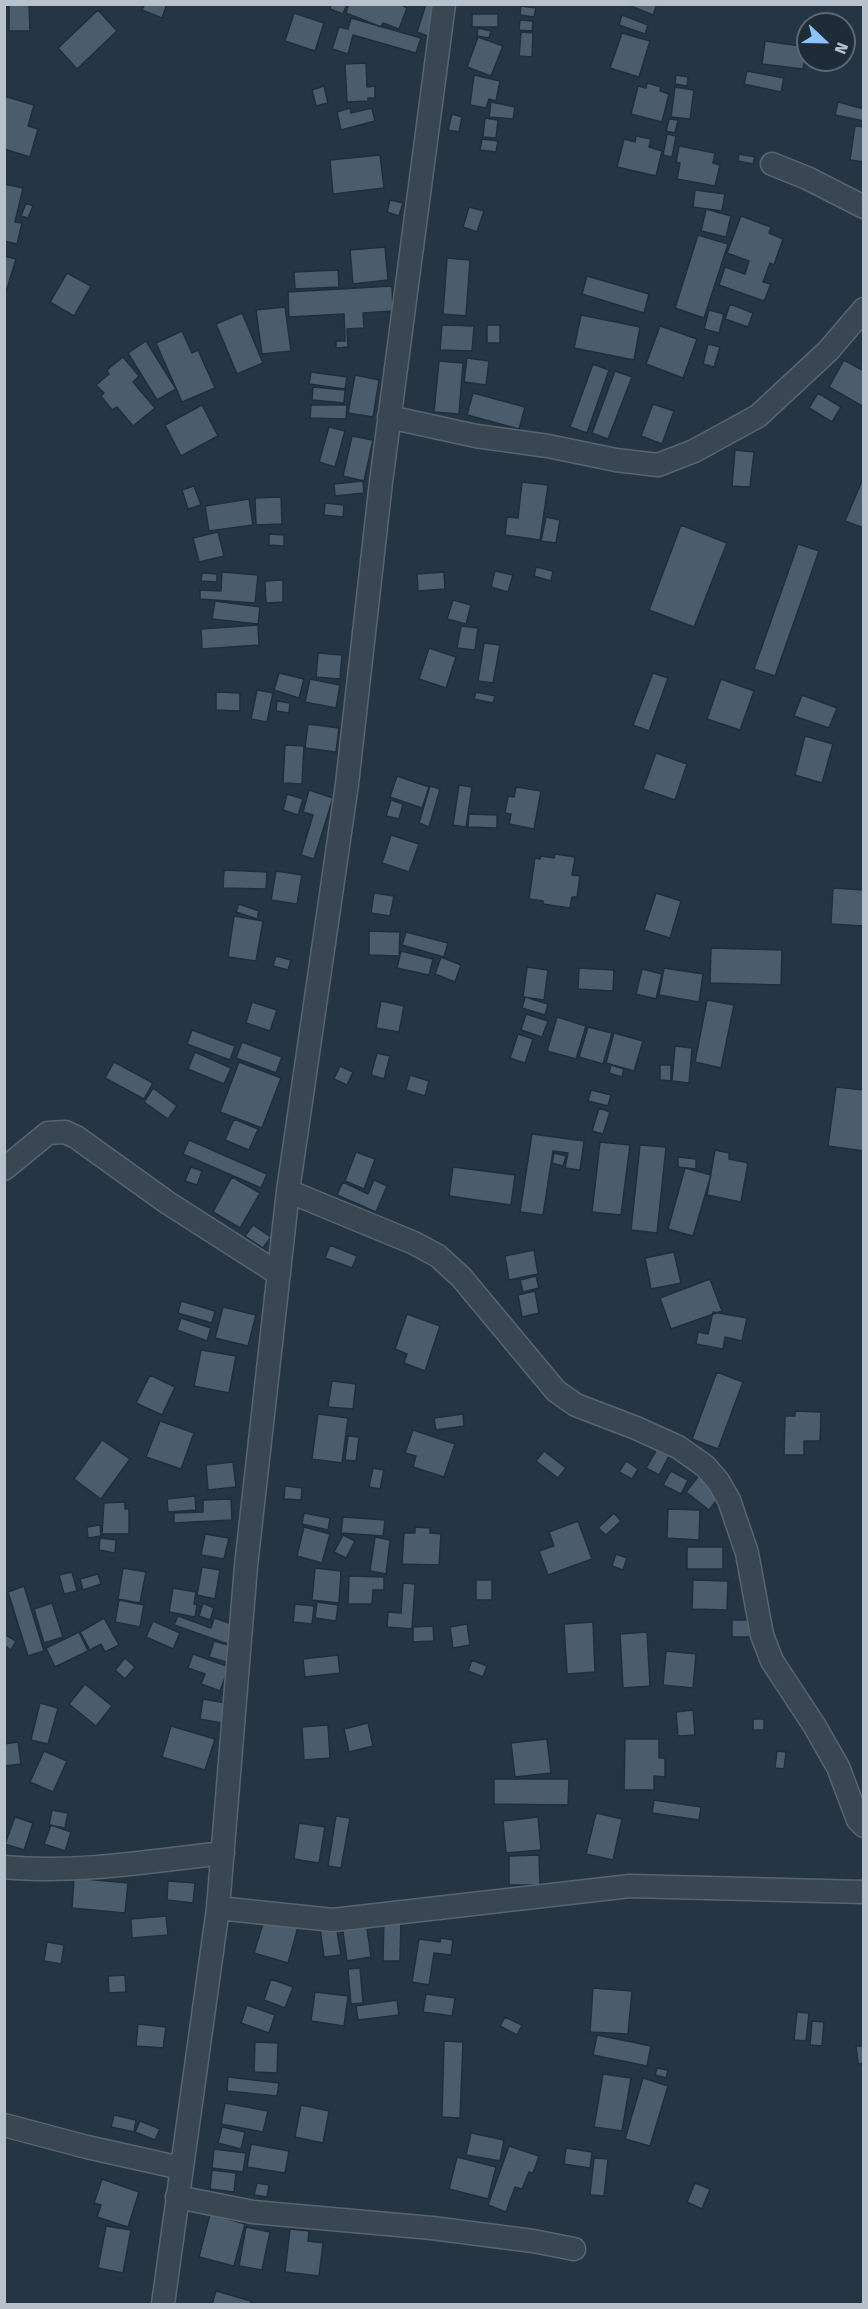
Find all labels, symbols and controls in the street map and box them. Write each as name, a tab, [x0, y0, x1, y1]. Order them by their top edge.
north arrow	[796, 12, 856, 72]
text: N	[831, 40, 852, 57]

